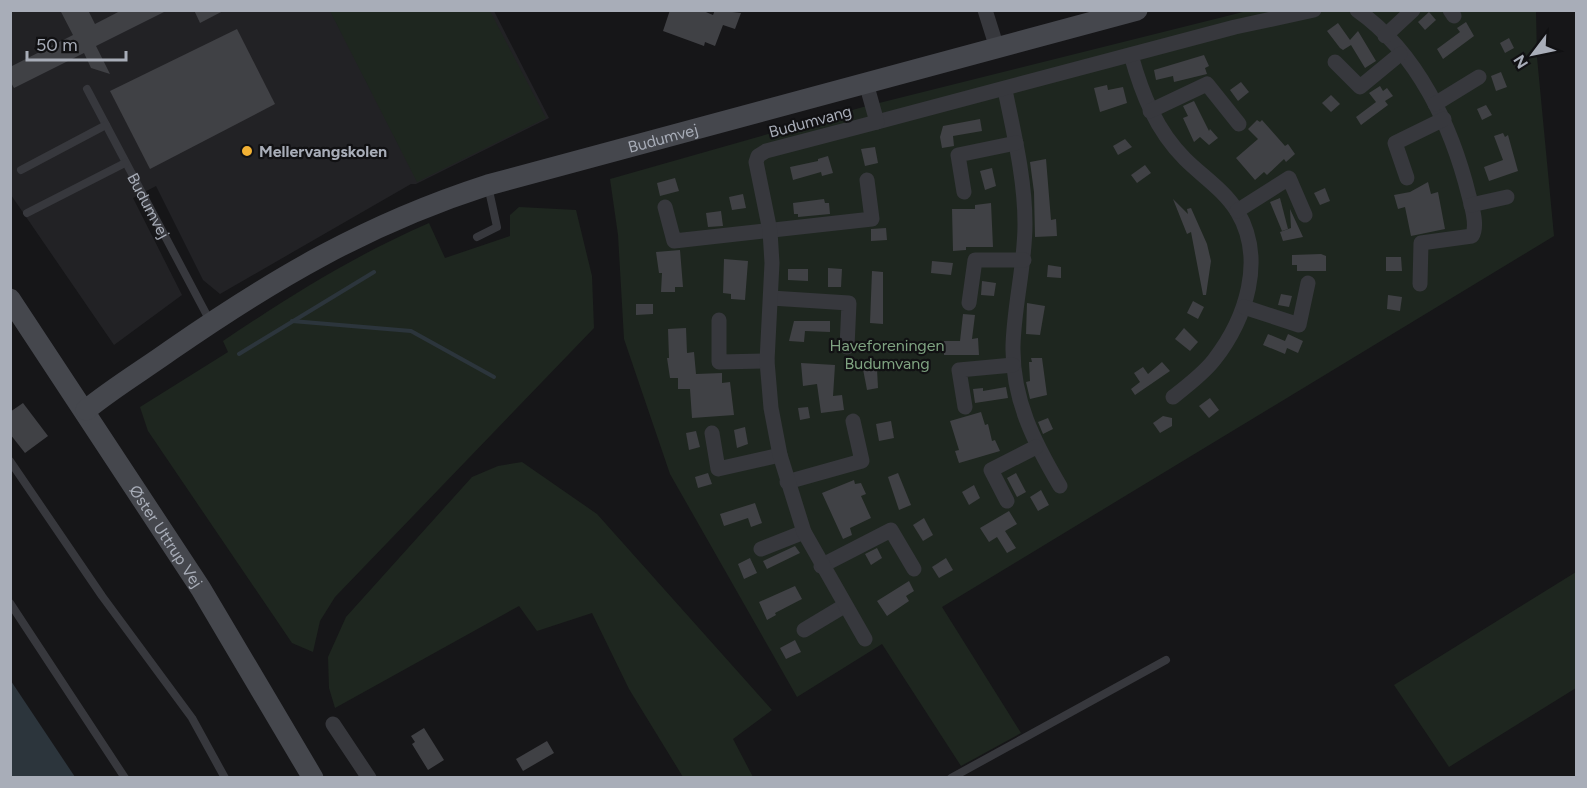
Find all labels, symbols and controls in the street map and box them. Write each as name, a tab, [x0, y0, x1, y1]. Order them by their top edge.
scale bar	[27, 24, 126, 62]
north arrow	[1503, 24, 1563, 84]
text: 50 m	[36, 34, 78, 56]
text: N	[1509, 51, 1532, 72]
street label: Budumvang	[767, 101, 854, 142]
street label: Budumvej	[626, 120, 700, 157]
place label: Mellervangskolen	[259, 142, 387, 161]
marker: Mellervangskolen	[240, 144, 254, 158]
street label: Budumvej	[123, 170, 174, 242]
park label: Haveforeningen Budumvang	[830, 336, 944, 373]
street label: Øster Uttrup Vej	[125, 482, 206, 591]

